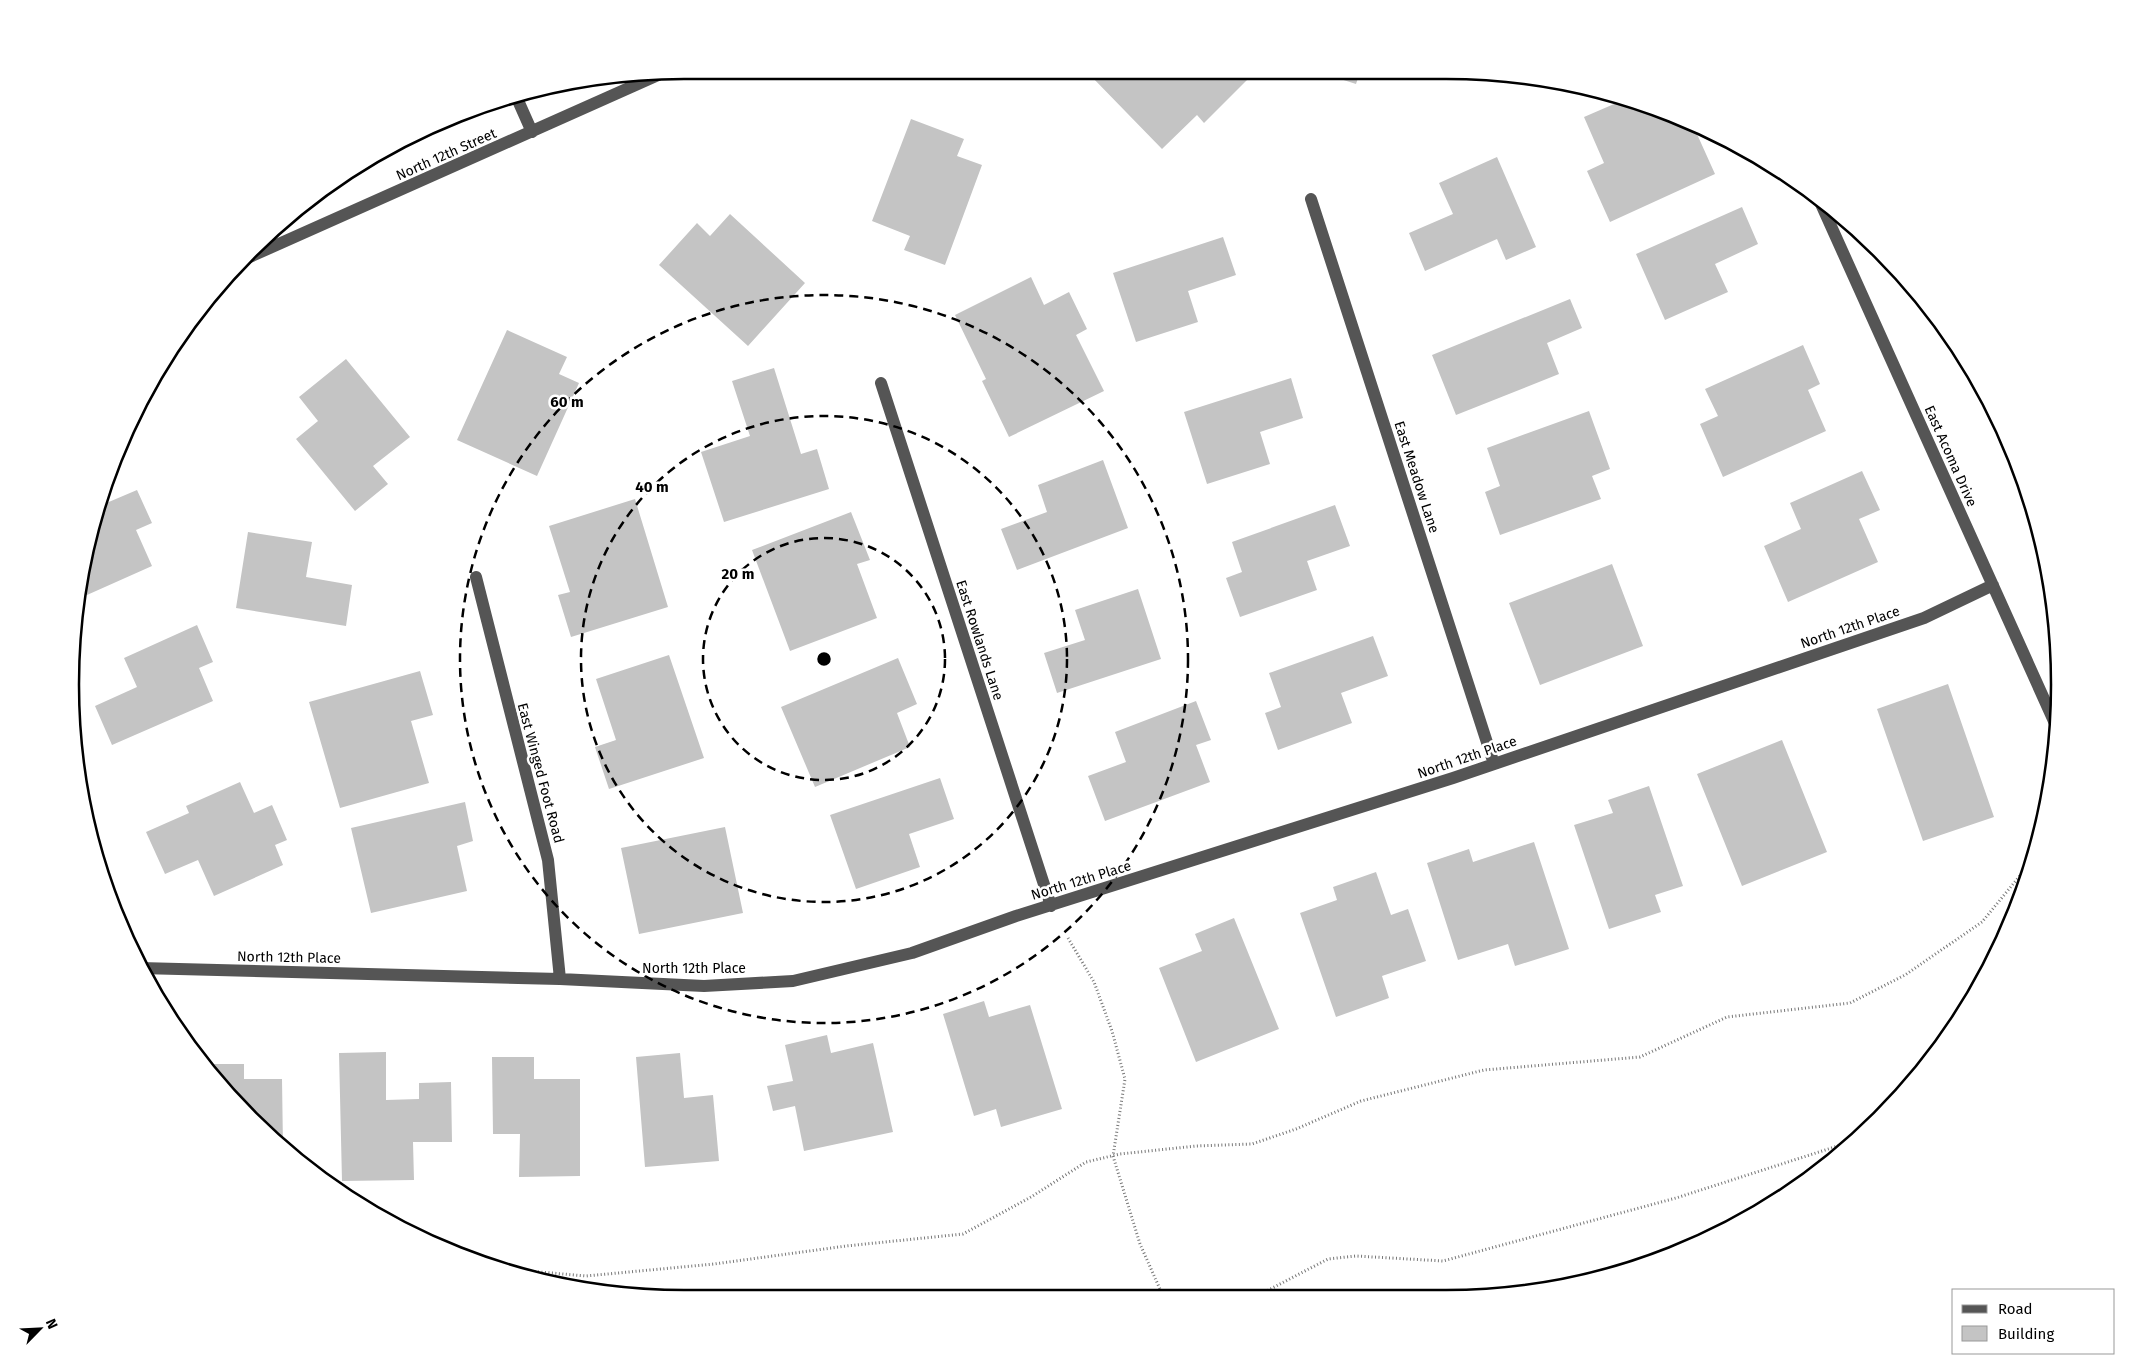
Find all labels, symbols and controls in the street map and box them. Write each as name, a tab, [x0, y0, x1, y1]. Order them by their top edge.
street label: North 12th Street	[393, 124, 500, 184]
text: 60 m	[550, 393, 584, 411]
street label: East Acoma Drive	[1921, 403, 1980, 509]
street label: East Meadow Lane	[1390, 419, 1443, 535]
text: 40 m	[635, 478, 669, 496]
text: 20 m	[722, 565, 754, 583]
street label: East Rowlands Lane	[952, 578, 1007, 702]
street label: North 12th Place	[1798, 603, 1902, 652]
centre of rings	[815, 650, 833, 668]
street label: East Winged Foot Road	[514, 701, 567, 845]
street label: North 12th Place	[1415, 733, 1519, 782]
street label: North 12th Place	[1029, 857, 1133, 904]
street label: North 12th Place	[237, 948, 341, 967]
street label: North 12th Place	[642, 960, 746, 977]
legend	[1952, 1289, 2115, 1354]
text: Road	[1998, 1300, 2033, 1318]
north arrow	[15, 1304, 65, 1354]
text: N	[42, 1316, 61, 1332]
text: Building	[1998, 1325, 2054, 1343]

